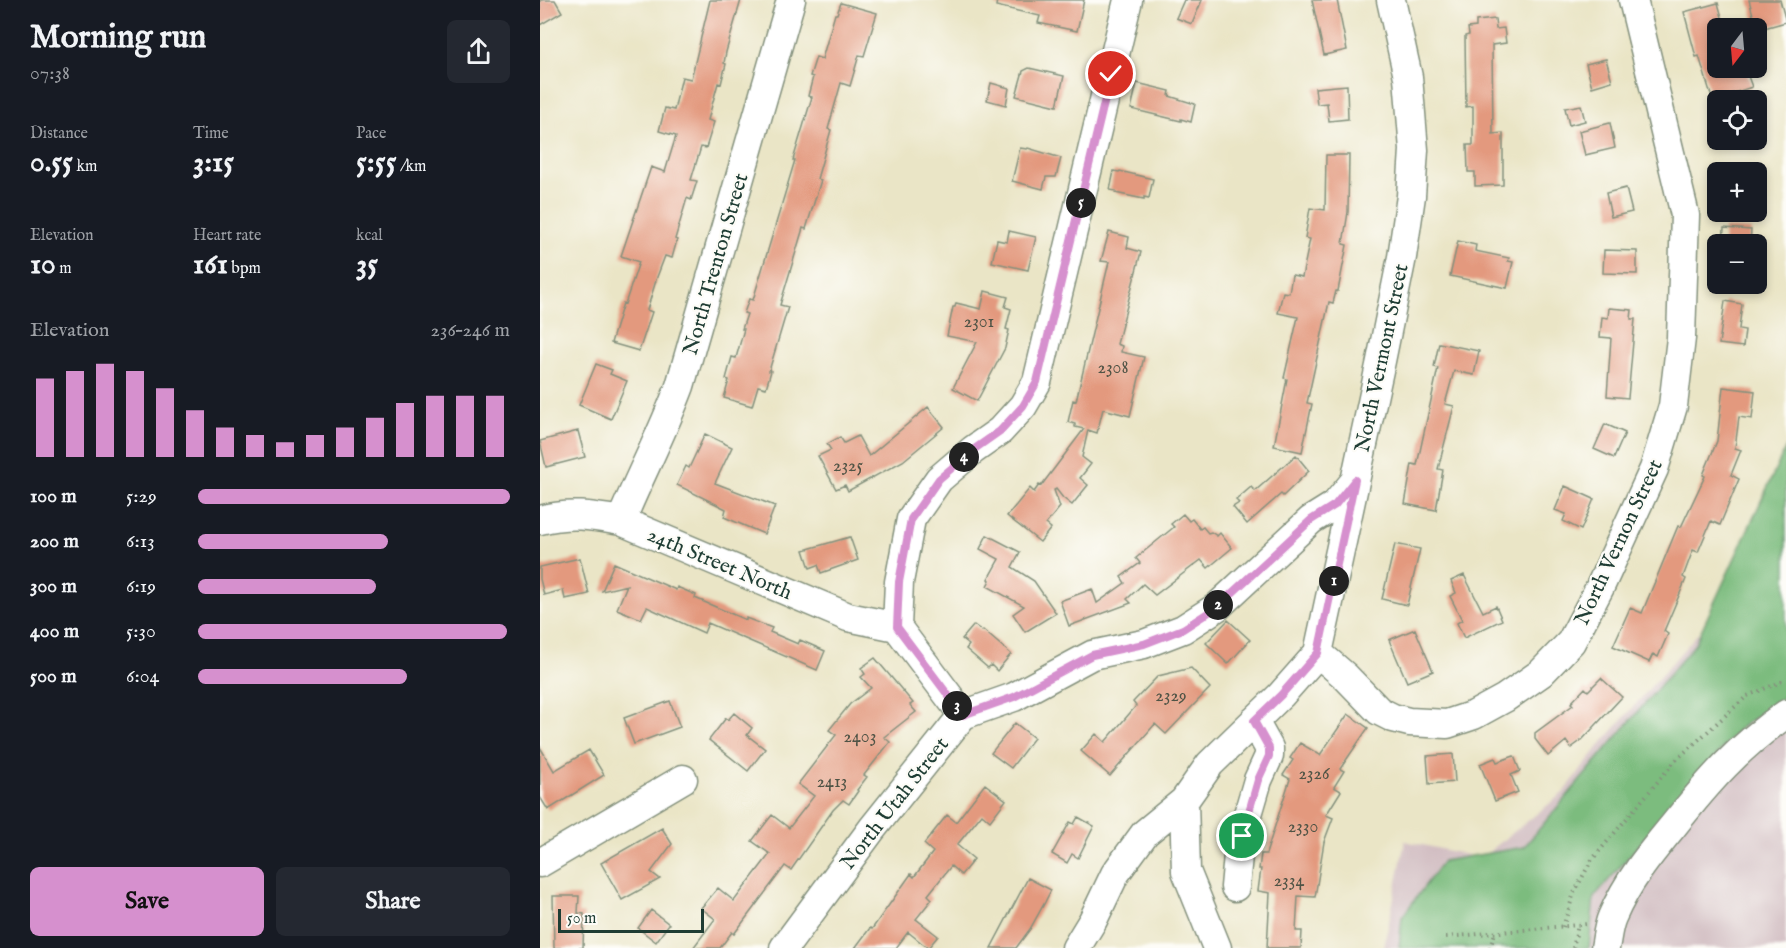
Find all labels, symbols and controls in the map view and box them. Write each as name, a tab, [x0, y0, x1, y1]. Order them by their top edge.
text: Morning run	[30, 17, 206, 59]
north arrow	[1707, 18, 1767, 78]
map controls	[1707, 18, 1767, 294]
button: share	[447, 20, 510, 83]
pin	[1085, 48, 1136, 99]
icon: check	[1094, 57, 1127, 90]
text: 07:38	[30, 61, 70, 86]
button: locate	[1707, 90, 1767, 150]
text: Distance	[30, 124, 88, 144]
text: Time	[193, 124, 229, 144]
text: Pace	[356, 124, 386, 144]
text: 0.55	[30, 144, 73, 182]
text: 3:15	[193, 144, 234, 182]
text: 5:55	[356, 144, 397, 182]
text: km	[73, 157, 97, 177]
text: /km	[397, 157, 426, 177]
button: +	[1707, 162, 1767, 222]
street label: North Trenton Street	[678, 170, 755, 359]
pin: 5	[1066, 188, 1096, 218]
text: 5	[1078, 193, 1084, 213]
text: Elevation	[30, 226, 93, 246]
text: Heart rate	[193, 226, 261, 246]
text: kcal	[356, 226, 383, 246]
button: −	[1707, 234, 1767, 294]
text: 10	[30, 246, 56, 284]
text: 161	[193, 246, 228, 284]
text: 35	[356, 246, 378, 284]
text: m	[56, 259, 72, 279]
text: bpm	[228, 259, 261, 279]
street label: North Vermont Street	[1349, 262, 1416, 455]
house number: 2301	[964, 311, 994, 334]
text: Elevation	[30, 318, 109, 343]
text: 236–246 m	[431, 318, 510, 343]
house number: 2308	[1097, 357, 1129, 380]
pin: 4	[949, 442, 979, 472]
text: 4	[960, 447, 968, 467]
house number: 2325	[833, 455, 864, 478]
street label: North Vernon Street	[1569, 455, 1670, 630]
text: 100 m	[30, 484, 77, 509]
text: 5:29	[126, 484, 157, 509]
street label: 24th Street North	[643, 522, 796, 607]
text: 200 m	[30, 529, 79, 554]
text: 6:13	[126, 529, 155, 554]
pin: 1	[1319, 566, 1349, 596]
text: 1	[1331, 571, 1337, 591]
text: 300 m	[30, 574, 77, 599]
text: 6:19	[126, 574, 156, 599]
pin: 2	[1203, 590, 1233, 620]
text: 2	[1214, 595, 1222, 615]
text: 400 m	[30, 619, 79, 644]
text: 5:30	[126, 619, 156, 644]
text: 500 m	[30, 664, 77, 689]
text: 6:04	[126, 664, 159, 689]
house number: 2329	[1155, 685, 1187, 708]
pin: 3	[942, 691, 972, 721]
text: 3	[954, 696, 960, 716]
house number: 2403	[844, 726, 876, 749]
street label: North Utah Street	[835, 732, 955, 876]
house number: 2326	[1298, 763, 1330, 786]
house number: 2413	[817, 771, 847, 794]
pin	[1216, 810, 1267, 861]
house number: 2330	[1288, 816, 1318, 839]
icon: arrive	[1225, 819, 1258, 852]
button: Save	[30, 867, 264, 936]
button: Share	[276, 867, 510, 936]
house number: 2334	[1274, 870, 1305, 893]
scale bar	[558, 906, 704, 934]
text: 50 m	[567, 909, 596, 929]

